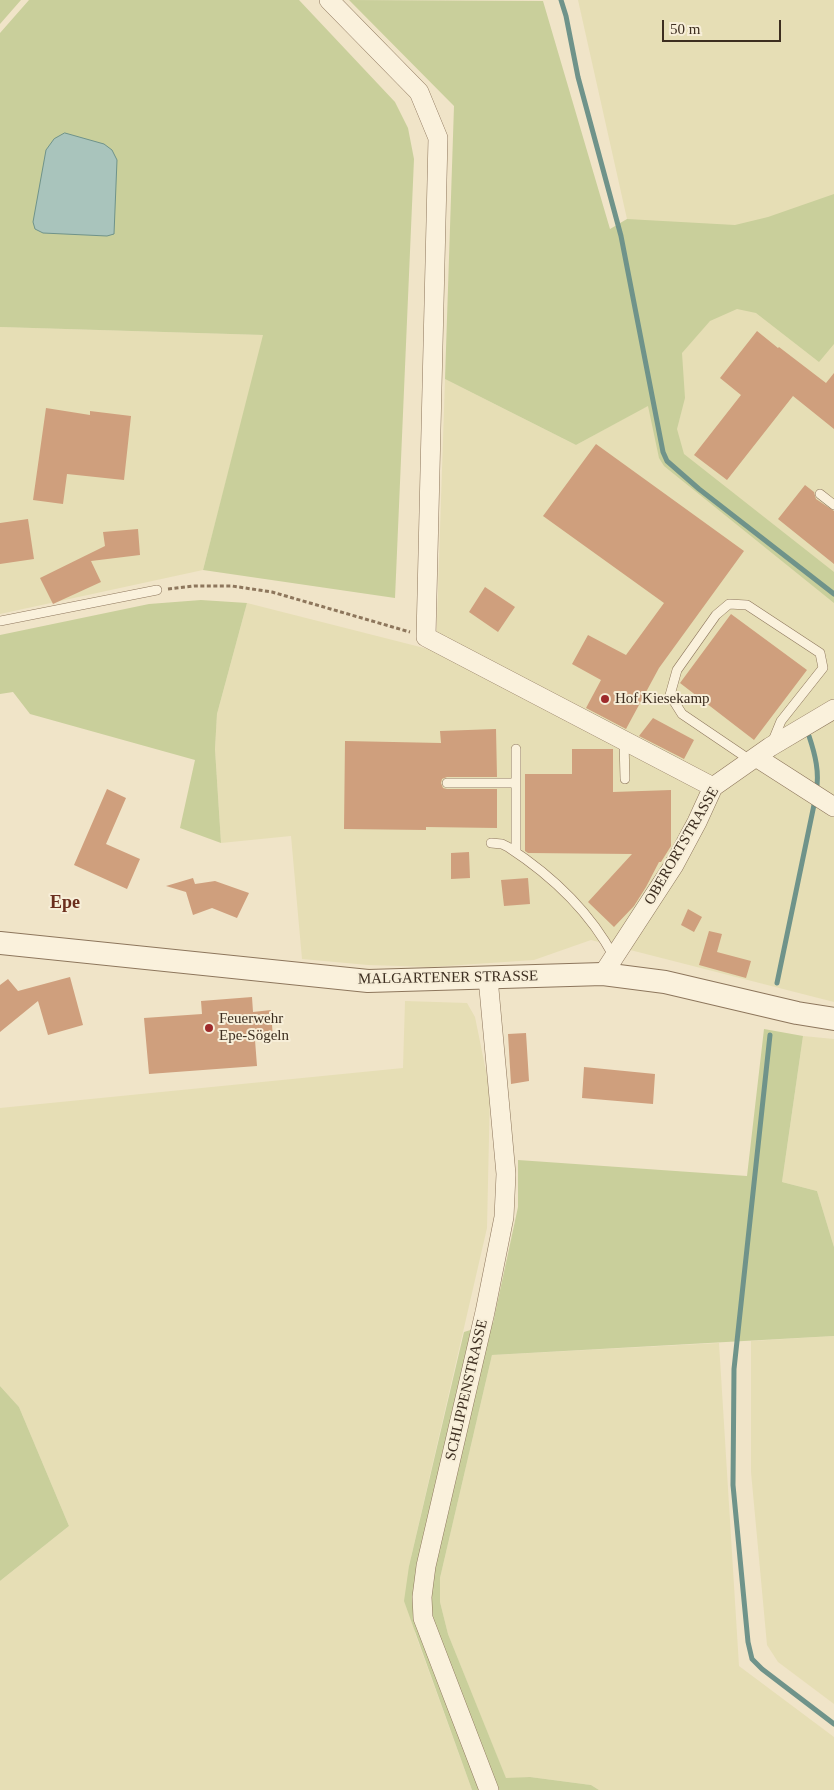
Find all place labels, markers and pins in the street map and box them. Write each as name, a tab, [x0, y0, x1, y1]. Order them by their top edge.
place label: Hof Kiesekamp	[615, 690, 710, 708]
marker: Hof Kiesekamp	[599, 693, 611, 705]
place label: Feuerwehr Epe-Sögeln	[219, 1010, 289, 1045]
marker: Feuerwehr Epe-Sögeln	[203, 1022, 215, 1034]

